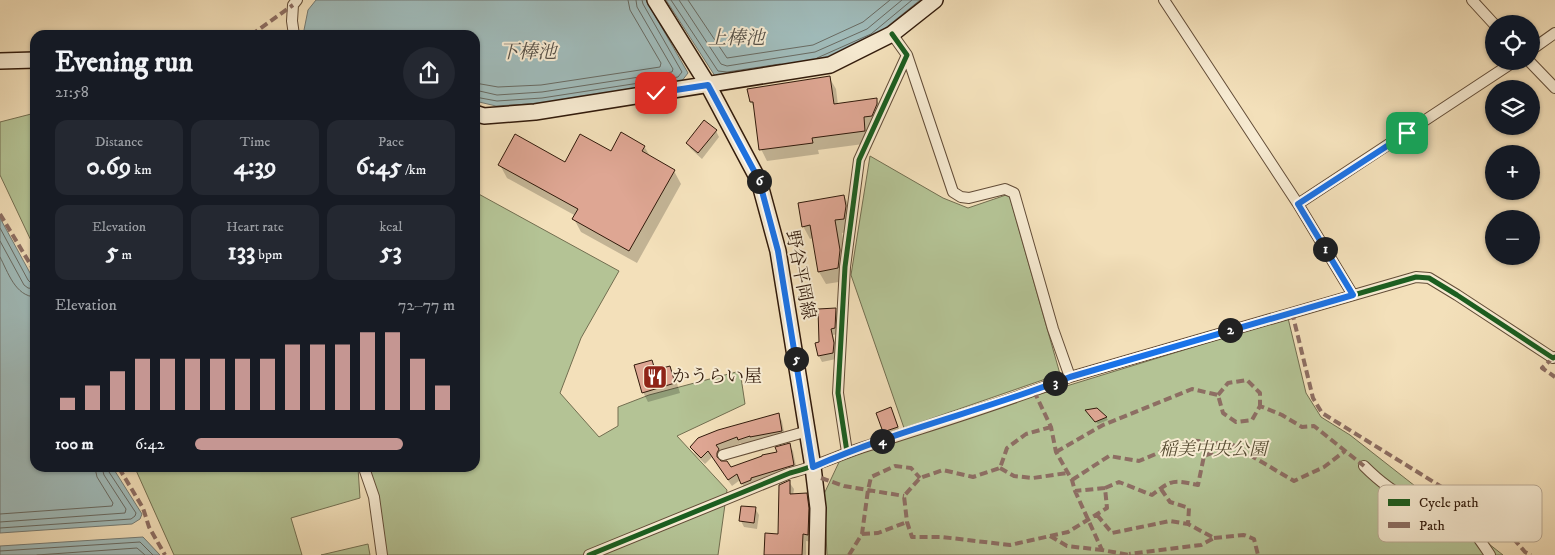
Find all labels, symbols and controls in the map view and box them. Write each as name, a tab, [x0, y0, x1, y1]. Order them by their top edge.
map controls	[1485, 15, 1540, 265]
button: locate	[1485, 15, 1540, 70]
water label: 上棒池	[707, 27, 766, 50]
water label: 下棒池	[499, 41, 558, 64]
text: Evening run	[55, 45, 193, 80]
button: share	[403, 47, 455, 99]
pin	[635, 72, 677, 114]
icon: check	[642, 79, 670, 107]
button: layers	[1485, 80, 1540, 135]
text: 21:58	[55, 82, 89, 102]
pin	[1386, 112, 1428, 154]
icon: arrive	[1393, 119, 1421, 147]
text: Distance	[95, 133, 143, 151]
text: Time	[240, 133, 270, 151]
text: Pace	[378, 133, 404, 151]
button: +	[1485, 145, 1540, 200]
text: 0.69	[86, 151, 131, 182]
text: 4:39	[234, 151, 276, 182]
text: 6:45	[356, 151, 402, 182]
text: km	[131, 161, 152, 179]
text: /km	[402, 161, 426, 179]
pin: 6	[746, 168, 772, 194]
text: 6	[756, 172, 763, 190]
button: −	[1485, 210, 1540, 265]
text: Elevation	[92, 218, 146, 236]
text: Heart rate	[226, 218, 284, 236]
text: kcal	[380, 218, 402, 236]
street label: 野谷平岡線	[781, 229, 819, 321]
text: 5	[106, 236, 118, 267]
text: 133	[228, 236, 255, 267]
text: 53	[380, 236, 402, 267]
pin: 1	[1312, 236, 1338, 262]
text: 1	[1323, 240, 1328, 258]
text: m	[118, 246, 132, 264]
text: bpm	[255, 246, 282, 264]
text: Elevation	[55, 295, 117, 315]
text: 72–77 m	[398, 295, 455, 315]
pin: 2	[1218, 318, 1242, 342]
text: 2	[1227, 321, 1234, 339]
pin: 5	[784, 346, 808, 372]
text: 5	[793, 350, 800, 368]
restaurant icon: かうらい屋	[642, 364, 668, 390]
place label: かうらい屋	[672, 366, 762, 388]
pin: 3	[1042, 370, 1068, 396]
text: 3	[1053, 374, 1058, 392]
pin: 4	[870, 428, 894, 454]
text: 4	[878, 432, 887, 450]
text: 100 m	[55, 434, 94, 454]
text: 6:42	[135, 434, 165, 454]
park label: 稲美中央公園	[1159, 439, 1270, 461]
legend	[1378, 485, 1542, 542]
text: Cycle path	[1419, 494, 1479, 512]
text: Path	[1419, 517, 1446, 535]

